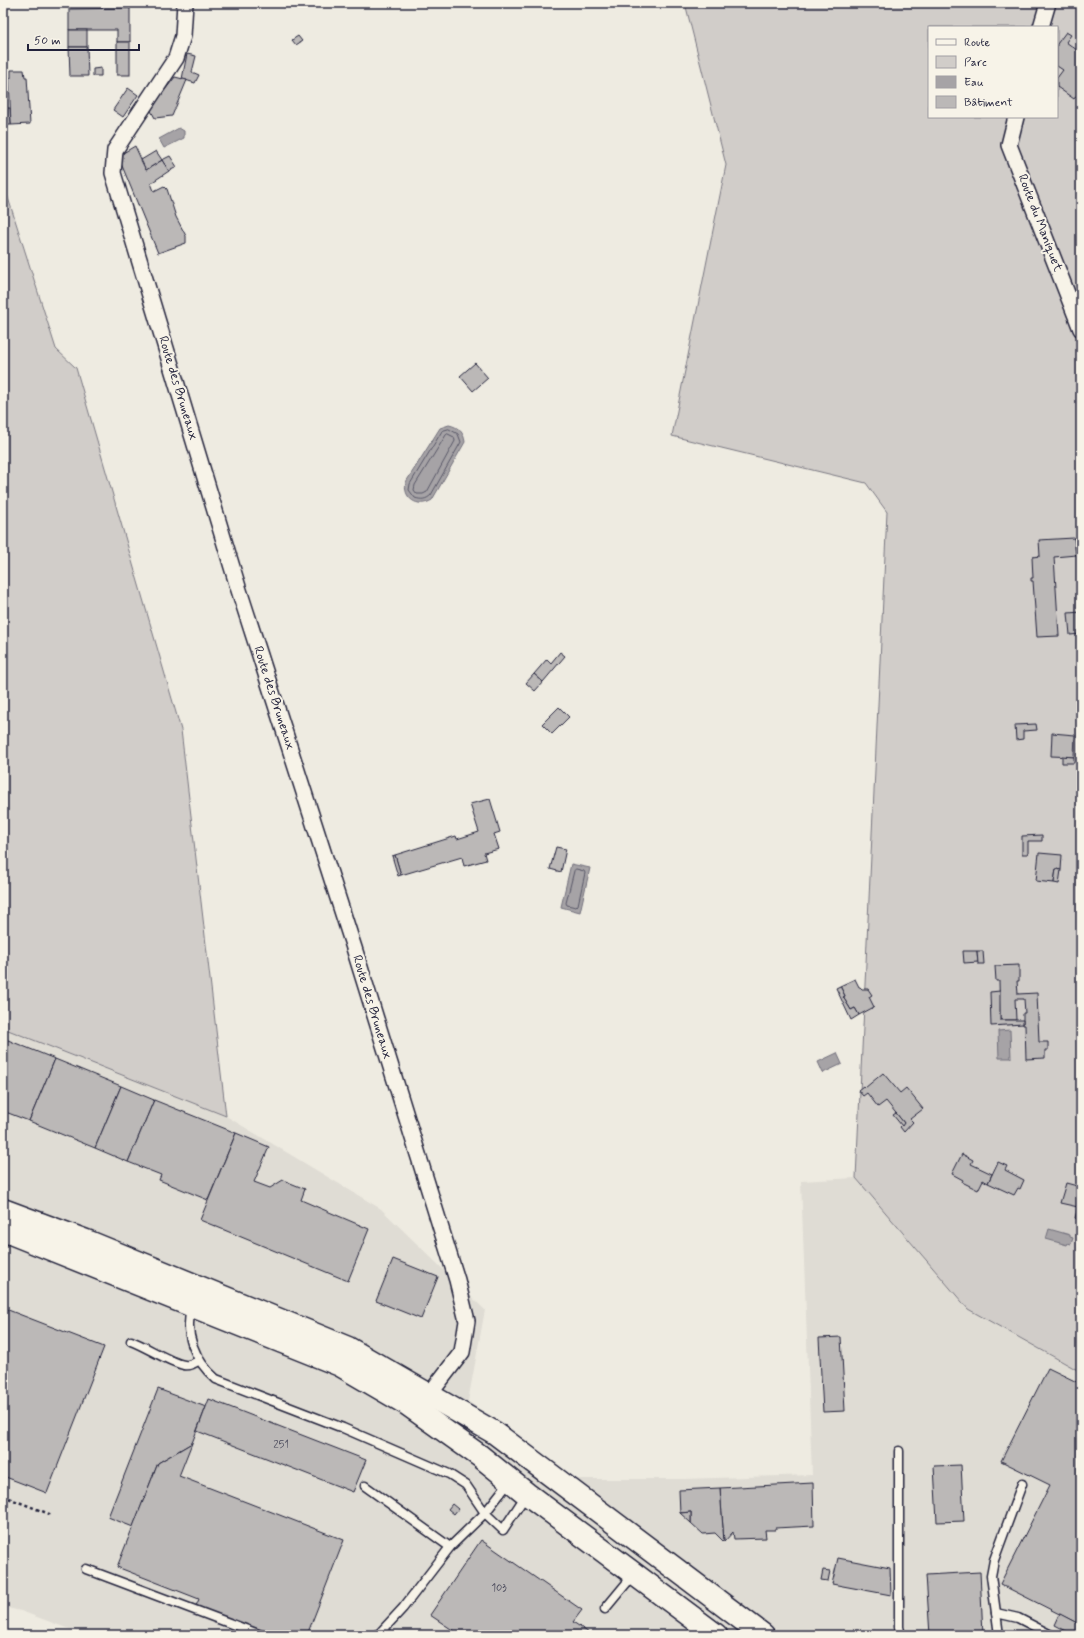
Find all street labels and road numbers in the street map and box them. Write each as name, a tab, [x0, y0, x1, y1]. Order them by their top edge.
street label: Route du Maniquet	[1014, 172, 1067, 275]
street label: Route des Bruneaux	[154, 334, 202, 443]
street label: Route des Bruneaux	[249, 644, 299, 752]
street label: Route des Bruneaux	[348, 953, 396, 1062]

